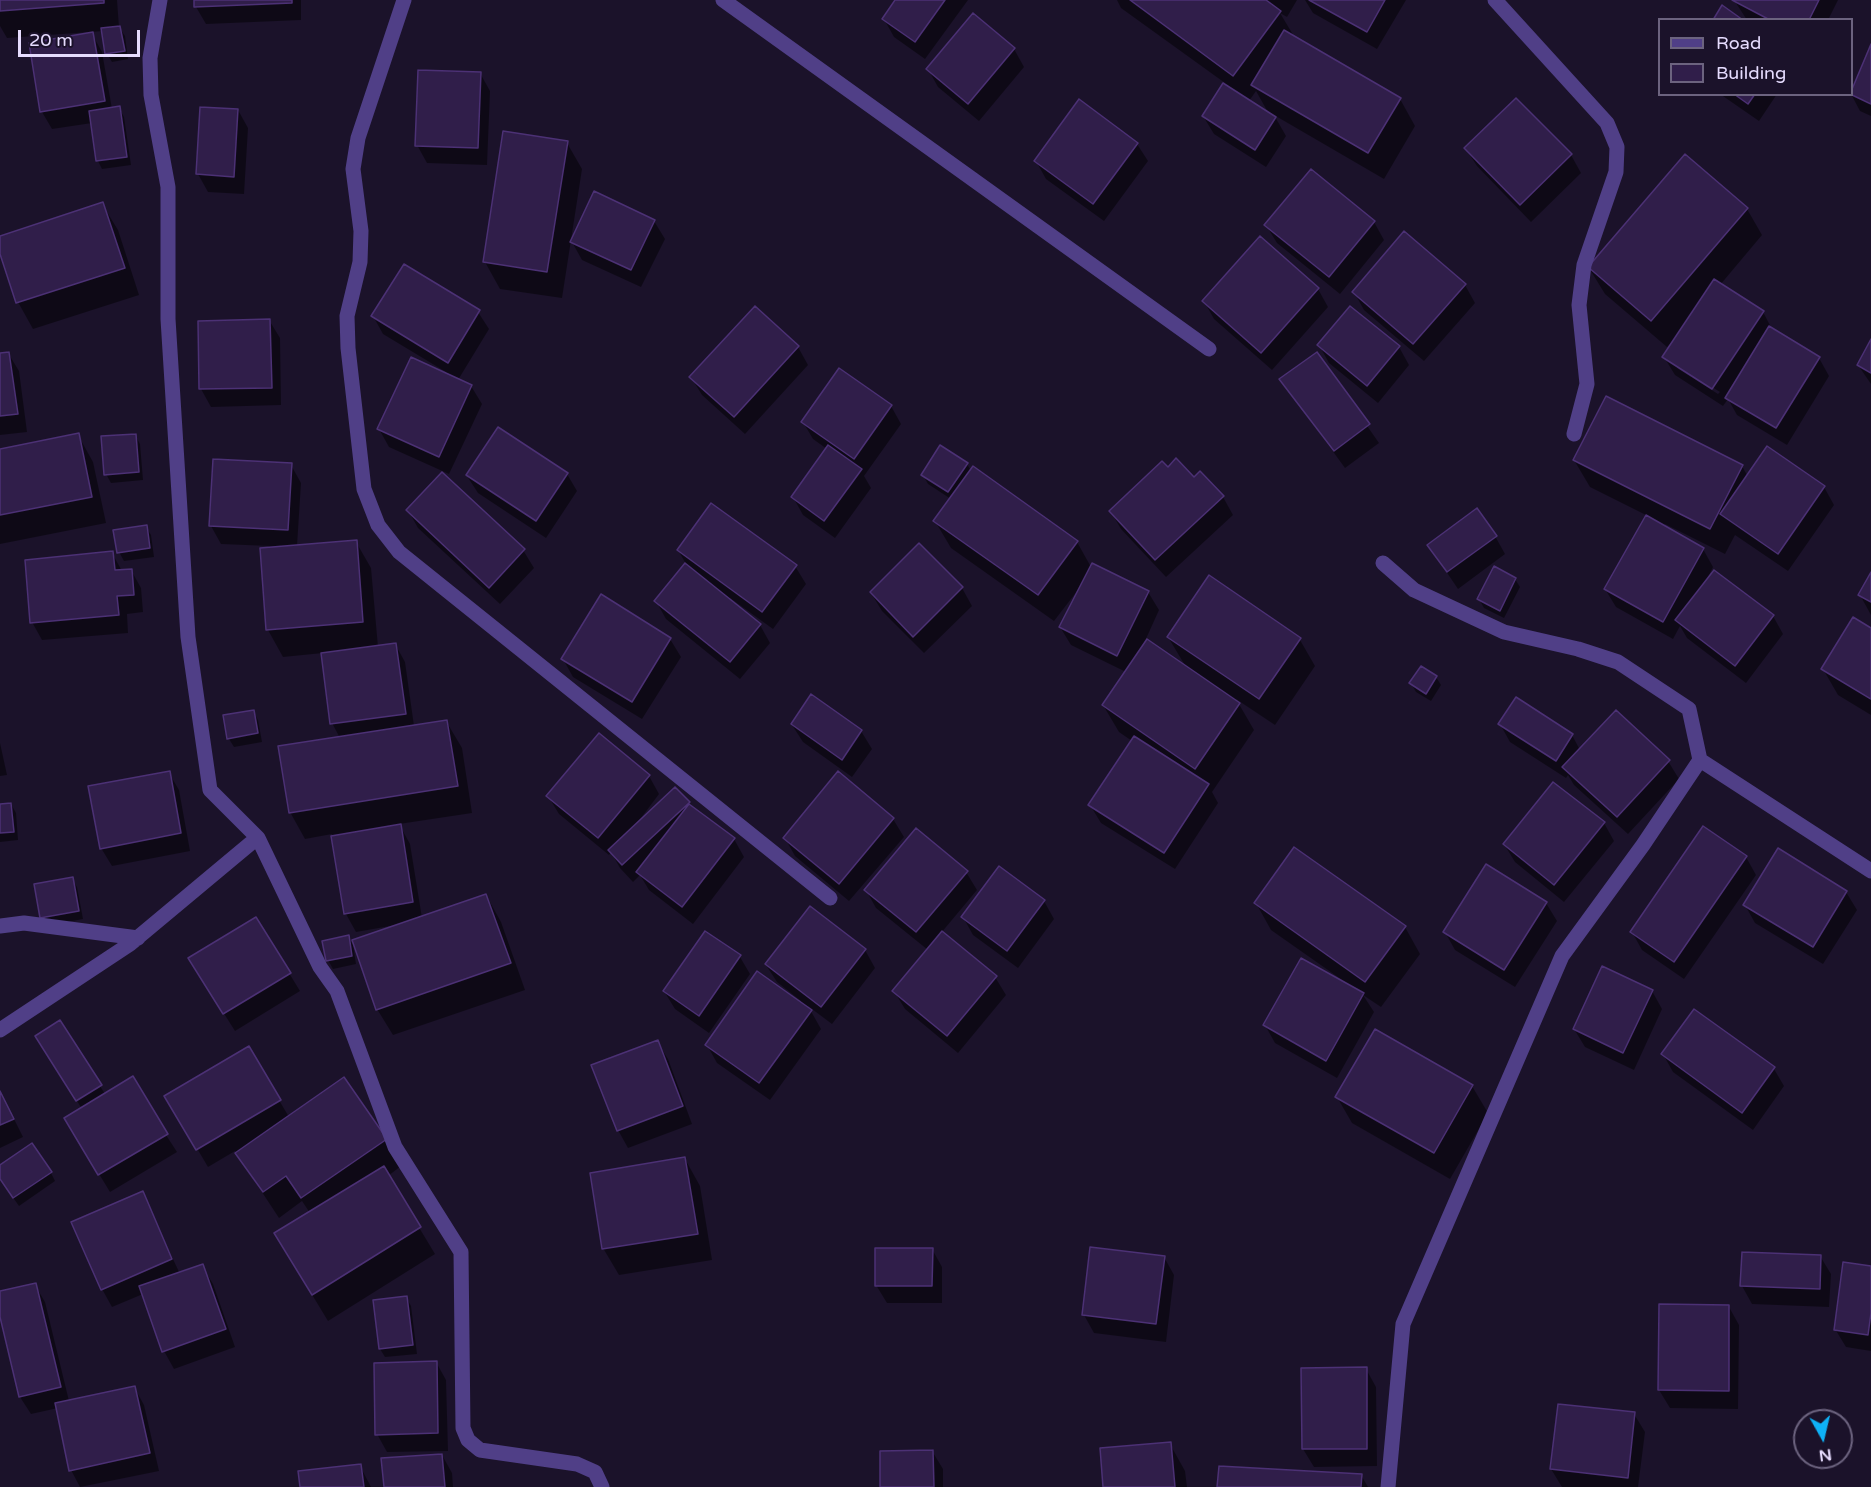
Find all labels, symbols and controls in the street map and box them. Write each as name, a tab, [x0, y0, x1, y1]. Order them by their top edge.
scale bar	[21, 18, 142, 56]
legend	[1658, 18, 1853, 96]
text: 20 m	[29, 29, 73, 51]
text: Road	[1716, 32, 1761, 54]
text: Building	[1716, 62, 1786, 84]
north arrow	[1793, 1409, 1853, 1469]
text: N	[1817, 1444, 1833, 1466]

